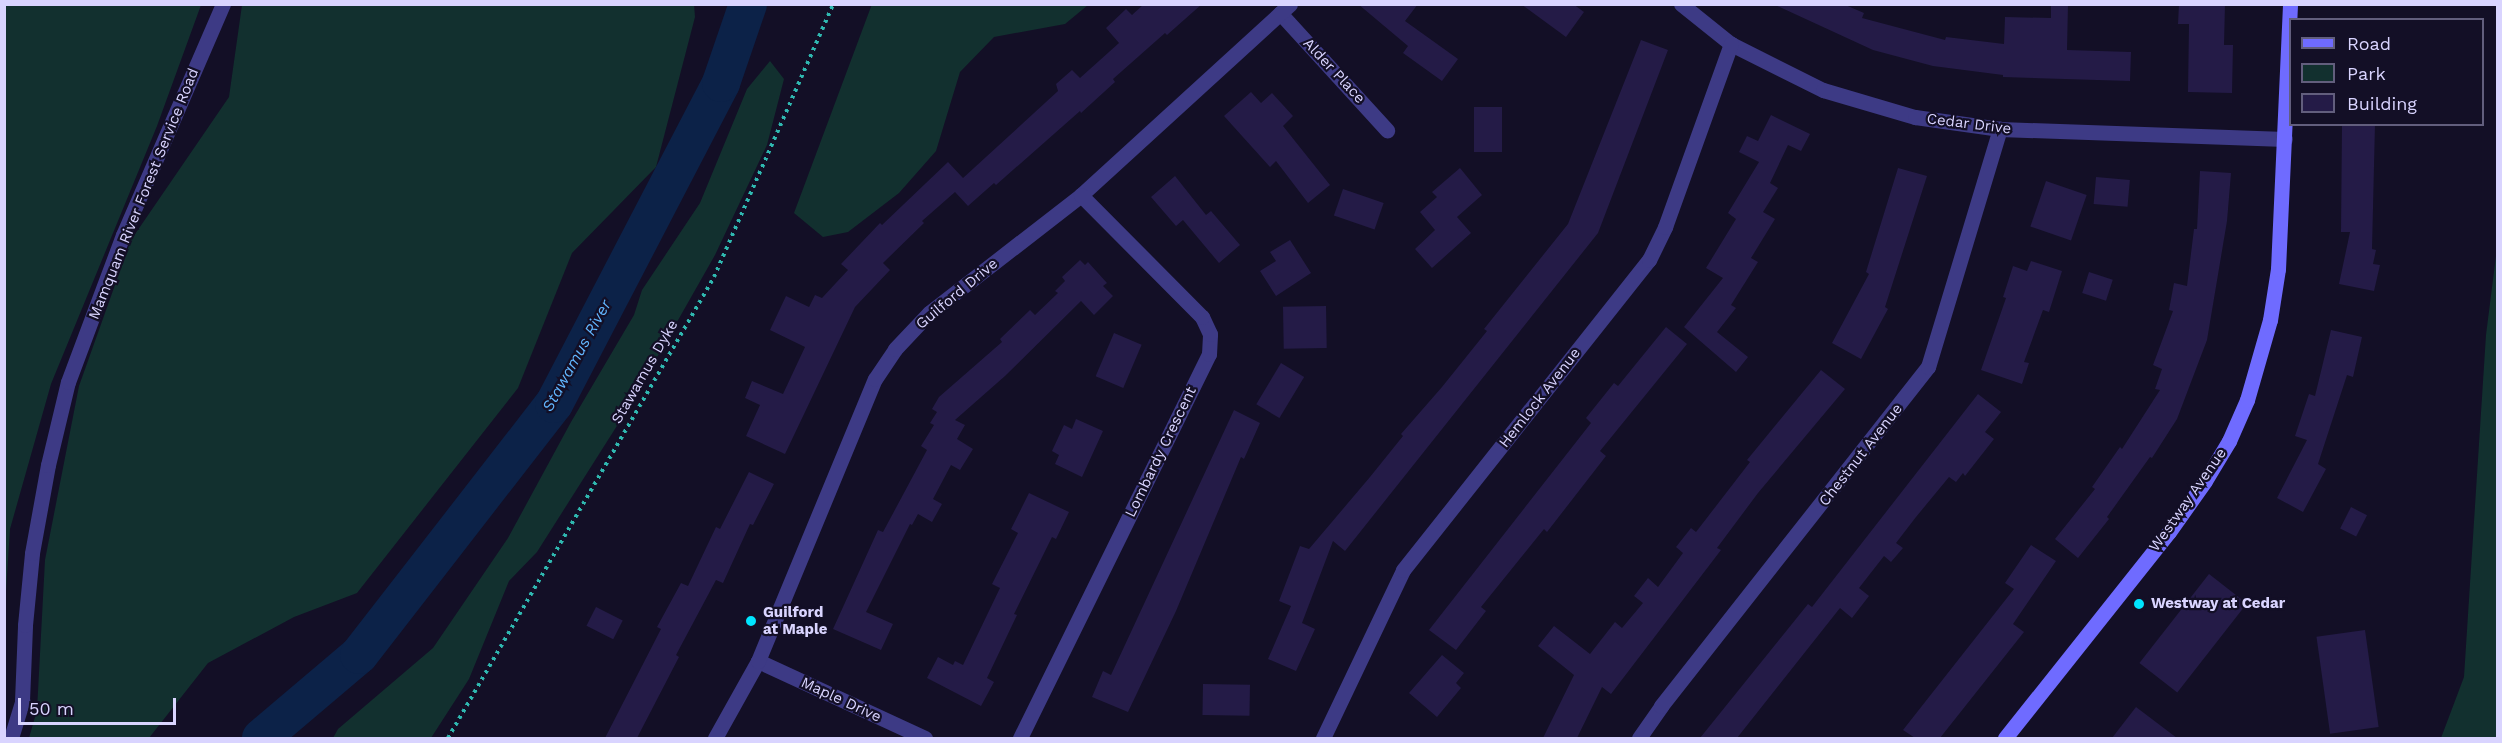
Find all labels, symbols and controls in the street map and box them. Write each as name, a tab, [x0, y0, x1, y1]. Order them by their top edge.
legend	[2289, 18, 2484, 126]
text: Road	[2347, 33, 2391, 54]
street label: Alder Place	[1299, 34, 1369, 108]
text: Park	[2347, 63, 2386, 84]
street label: Mamquam River Forest Service Road	[85, 66, 203, 322]
text: Building	[2347, 93, 2417, 114]
street label: Cedar Drive	[1926, 110, 2012, 138]
street label: Guilford Drive	[912, 255, 1002, 333]
water label: Stawamus River	[538, 297, 616, 415]
street label: Stawamus Dyke	[608, 317, 682, 427]
street label: Hemlock Avenue	[1495, 344, 1585, 452]
street label: Lombardy Crescent	[1121, 384, 1201, 520]
street label: Chestnut Avenue	[1815, 400, 1907, 510]
street label: Westway Avenue	[2145, 444, 2231, 556]
place label: Westway at Cedar	[2151, 595, 2285, 613]
marker: Westway at Cedar	[2132, 597, 2146, 611]
place label: Guilford at Maple	[763, 603, 828, 638]
marker: Guilford at Maple	[744, 614, 758, 628]
street label: Maple Drive	[798, 674, 884, 726]
scale bar	[21, 686, 178, 724]
text: 50 m	[29, 698, 74, 719]

